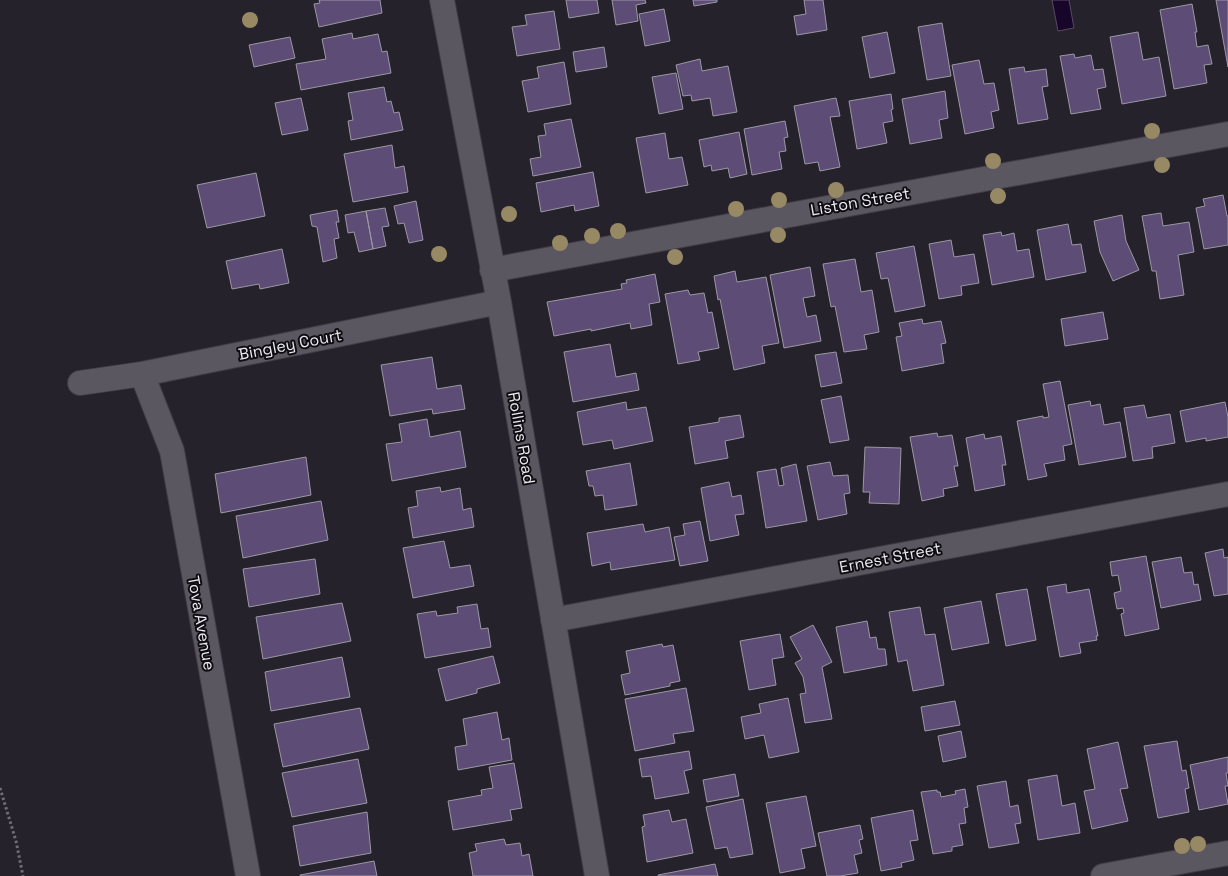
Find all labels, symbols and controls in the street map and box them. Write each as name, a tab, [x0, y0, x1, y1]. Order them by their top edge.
street label: Liston Street	[809, 182, 911, 221]
street label: Bingley Court	[236, 324, 344, 365]
street label: Rollins Road	[503, 390, 540, 486]
street label: Ernest Street	[838, 537, 943, 578]
street label: Tova Avenue	[183, 574, 220, 672]

